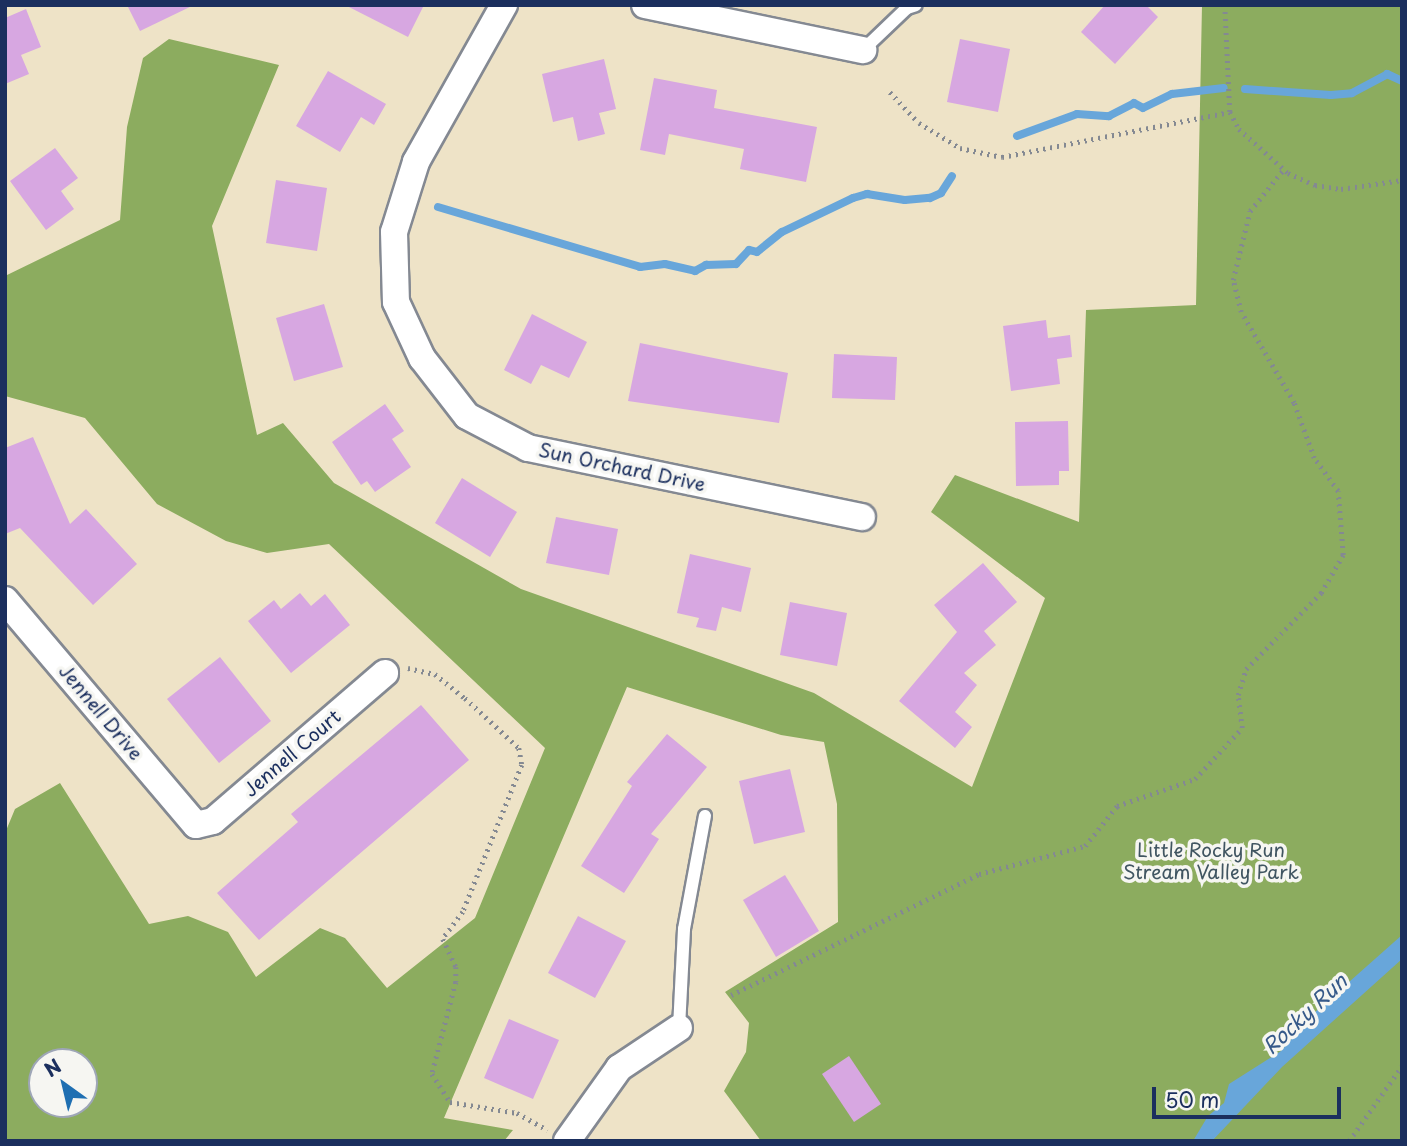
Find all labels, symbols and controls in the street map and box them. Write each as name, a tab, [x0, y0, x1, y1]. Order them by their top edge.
street label: Sun Orchard Drive	[536, 438, 708, 496]
street label: Jennell Drive	[54, 659, 148, 765]
street label: Jennell Court	[238, 704, 346, 802]
park label: Little Rocky Run Stream Valley Park	[1123, 839, 1299, 883]
water label: Rocky Run	[1256, 967, 1352, 1059]
north arrow	[28, 1048, 98, 1118]
text: N	[38, 1051, 66, 1083]
scale bar	[1155, 1072, 1344, 1116]
text: 50 m	[1165, 1083, 1219, 1115]

